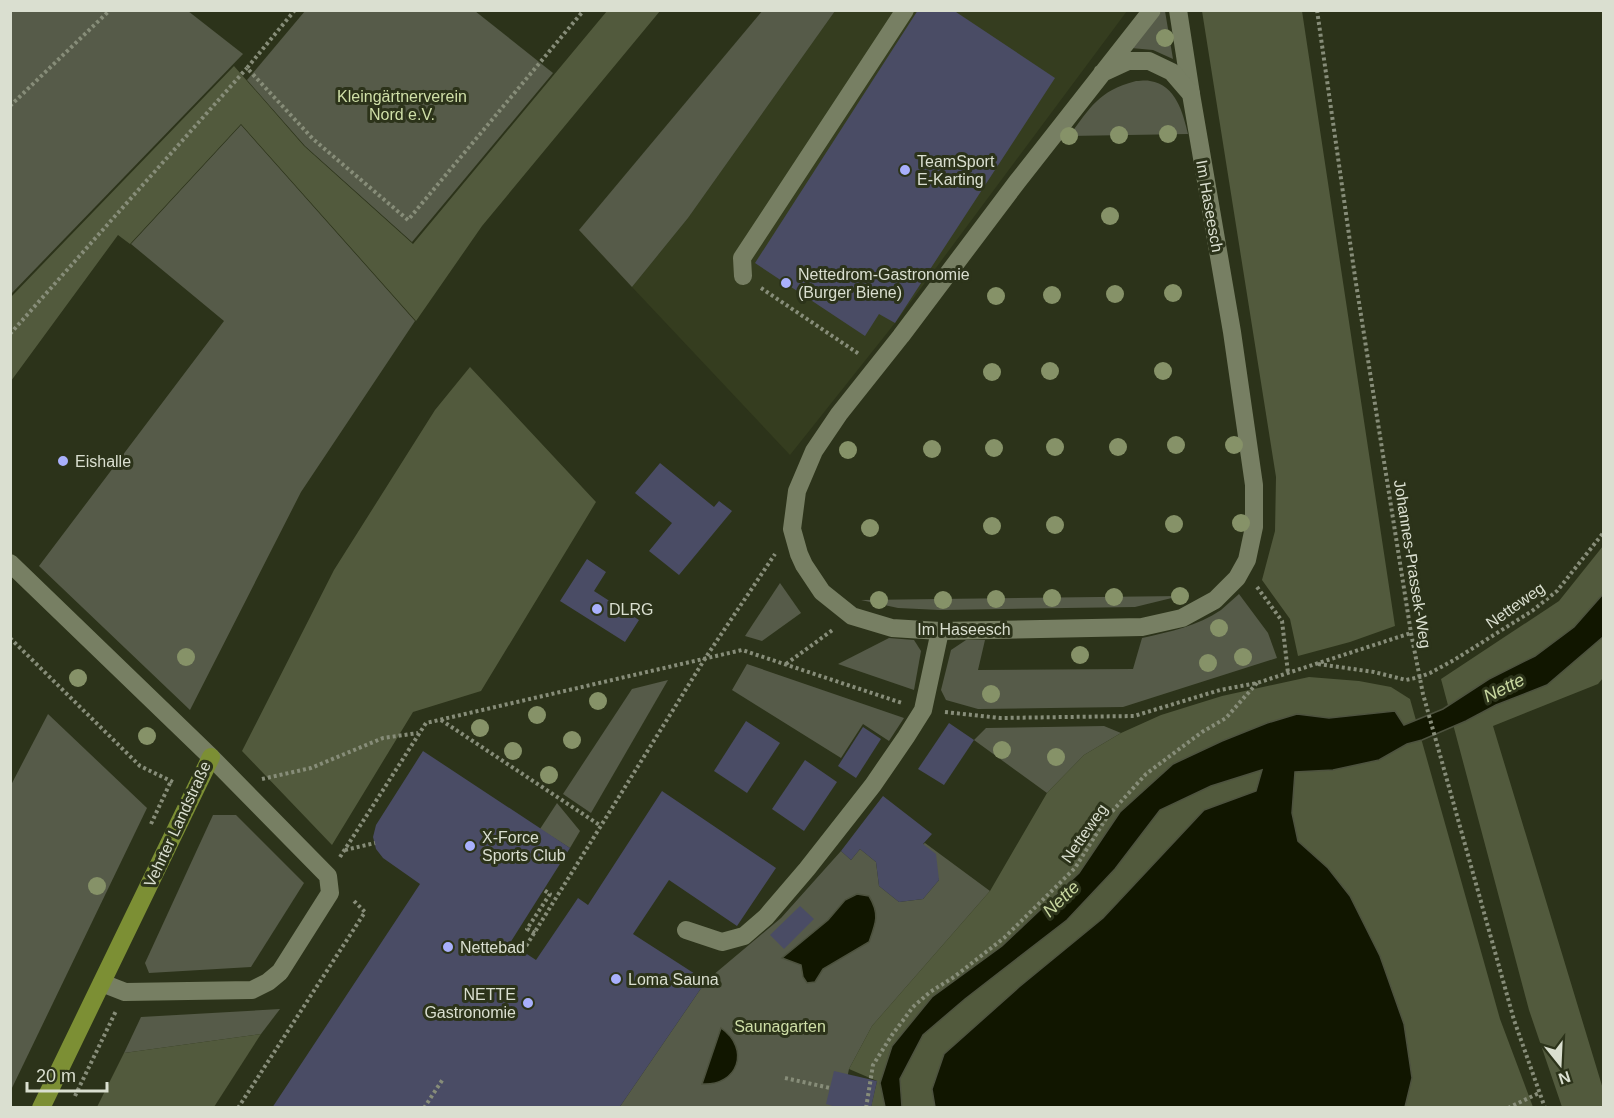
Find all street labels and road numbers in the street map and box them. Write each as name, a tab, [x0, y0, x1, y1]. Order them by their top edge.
street label: Im Haseesch	[1193, 159, 1226, 254]
street label: Johannes-Prassek-Weg	[1391, 479, 1434, 650]
street label: Netteweg	[1483, 579, 1548, 632]
street label: Im Haseesch	[917, 621, 1011, 638]
street label: Vehrter Landstraße	[141, 758, 214, 890]
street label: Netteweg	[1058, 801, 1111, 866]

